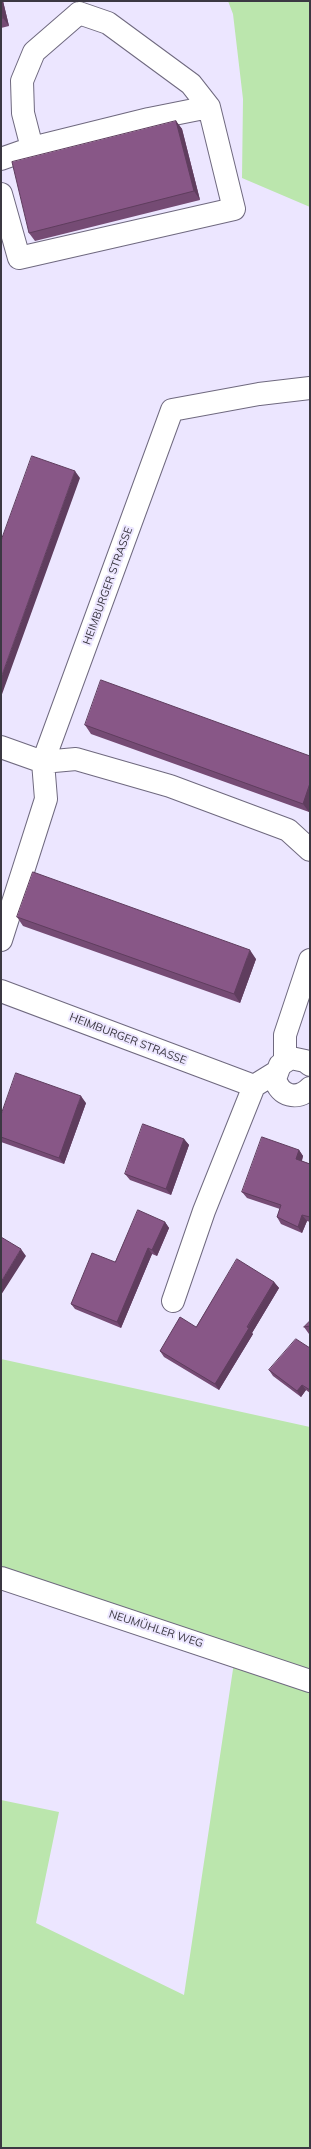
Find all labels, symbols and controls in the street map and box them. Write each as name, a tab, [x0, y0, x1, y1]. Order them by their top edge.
street label: HEIMBURGER STRASSE	[81, 525, 135, 647]
street label: HEIMBURGER STRASSE	[68, 1011, 188, 1067]
street label: NEUMÜHLER WEG	[107, 1608, 205, 1650]

